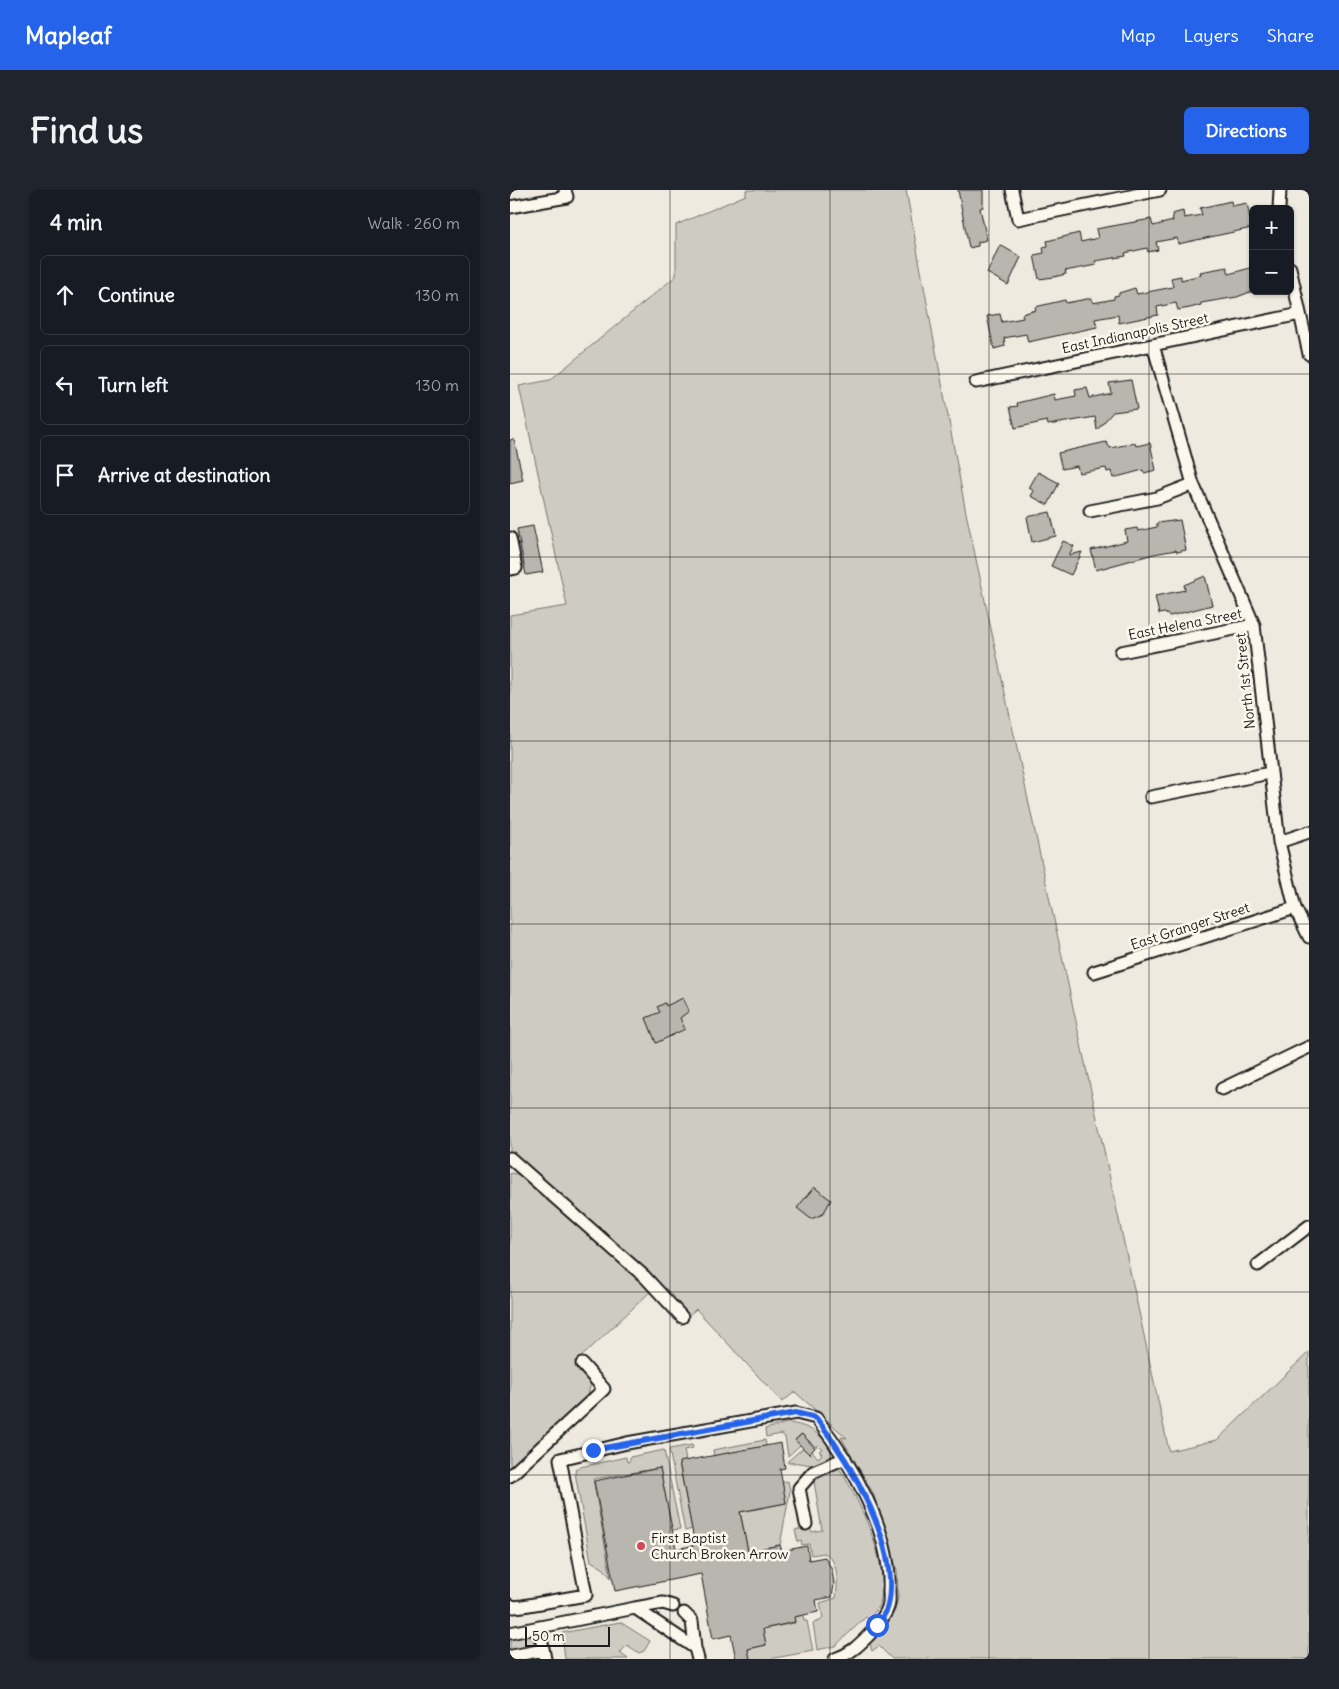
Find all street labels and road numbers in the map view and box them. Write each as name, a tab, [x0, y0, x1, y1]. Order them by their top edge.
street label: East Indianapolis Street	[1060, 309, 1210, 357]
street label: East Helena Street	[1127, 604, 1244, 644]
street label: North 1st Street	[1231, 632, 1259, 730]
street label: East Granger Street	[1128, 898, 1252, 954]

